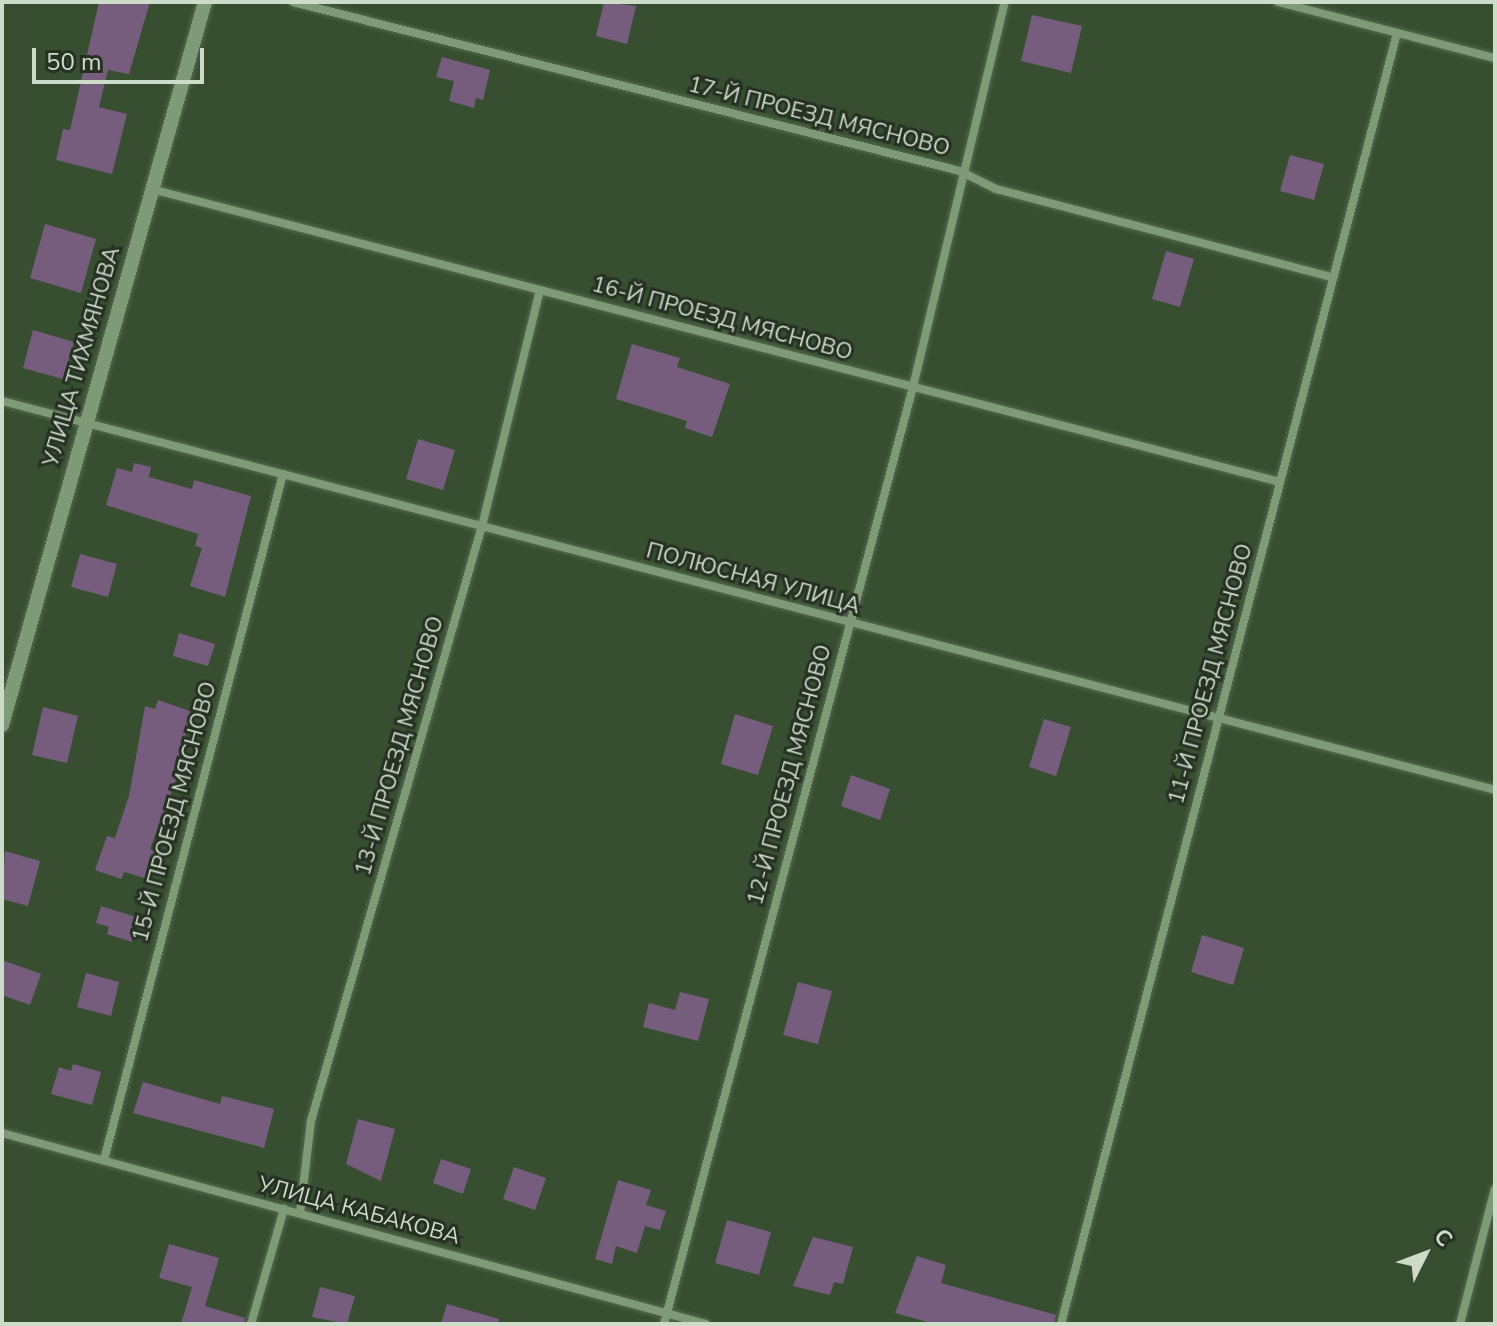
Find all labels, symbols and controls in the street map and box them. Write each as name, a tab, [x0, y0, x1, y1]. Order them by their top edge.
scale bar	[36, 32, 208, 82]
text: 50 m	[46, 46, 102, 78]
street label: 17-Й ПРОЕЗД МЯСНОВО	[686, 72, 952, 162]
street label: УЛИЦА ТИХМЯНОВА	[38, 244, 126, 470]
street label: 16-Й ПРОЕЗД МЯСНОВО	[589, 272, 855, 366]
street label: ПОЛЮСНАЯ УЛИЦА	[643, 538, 863, 620]
street label: 11-Й ПРОЕЗД МЯСНОВО	[1164, 541, 1258, 807]
street label: 13-Й ПРОЕЗД МЯСНОВО	[350, 613, 450, 879]
street label: 12-Й ПРОЕЗД МЯСНОВО	[743, 642, 837, 908]
street label: 15-Й ПРОЕЗД МЯСНОВО	[128, 679, 222, 945]
street label: УЛИЦА КАБАКОВА	[255, 1171, 463, 1251]
north arrow	[1385, 1214, 1465, 1294]
text: С	[1427, 1222, 1459, 1254]

